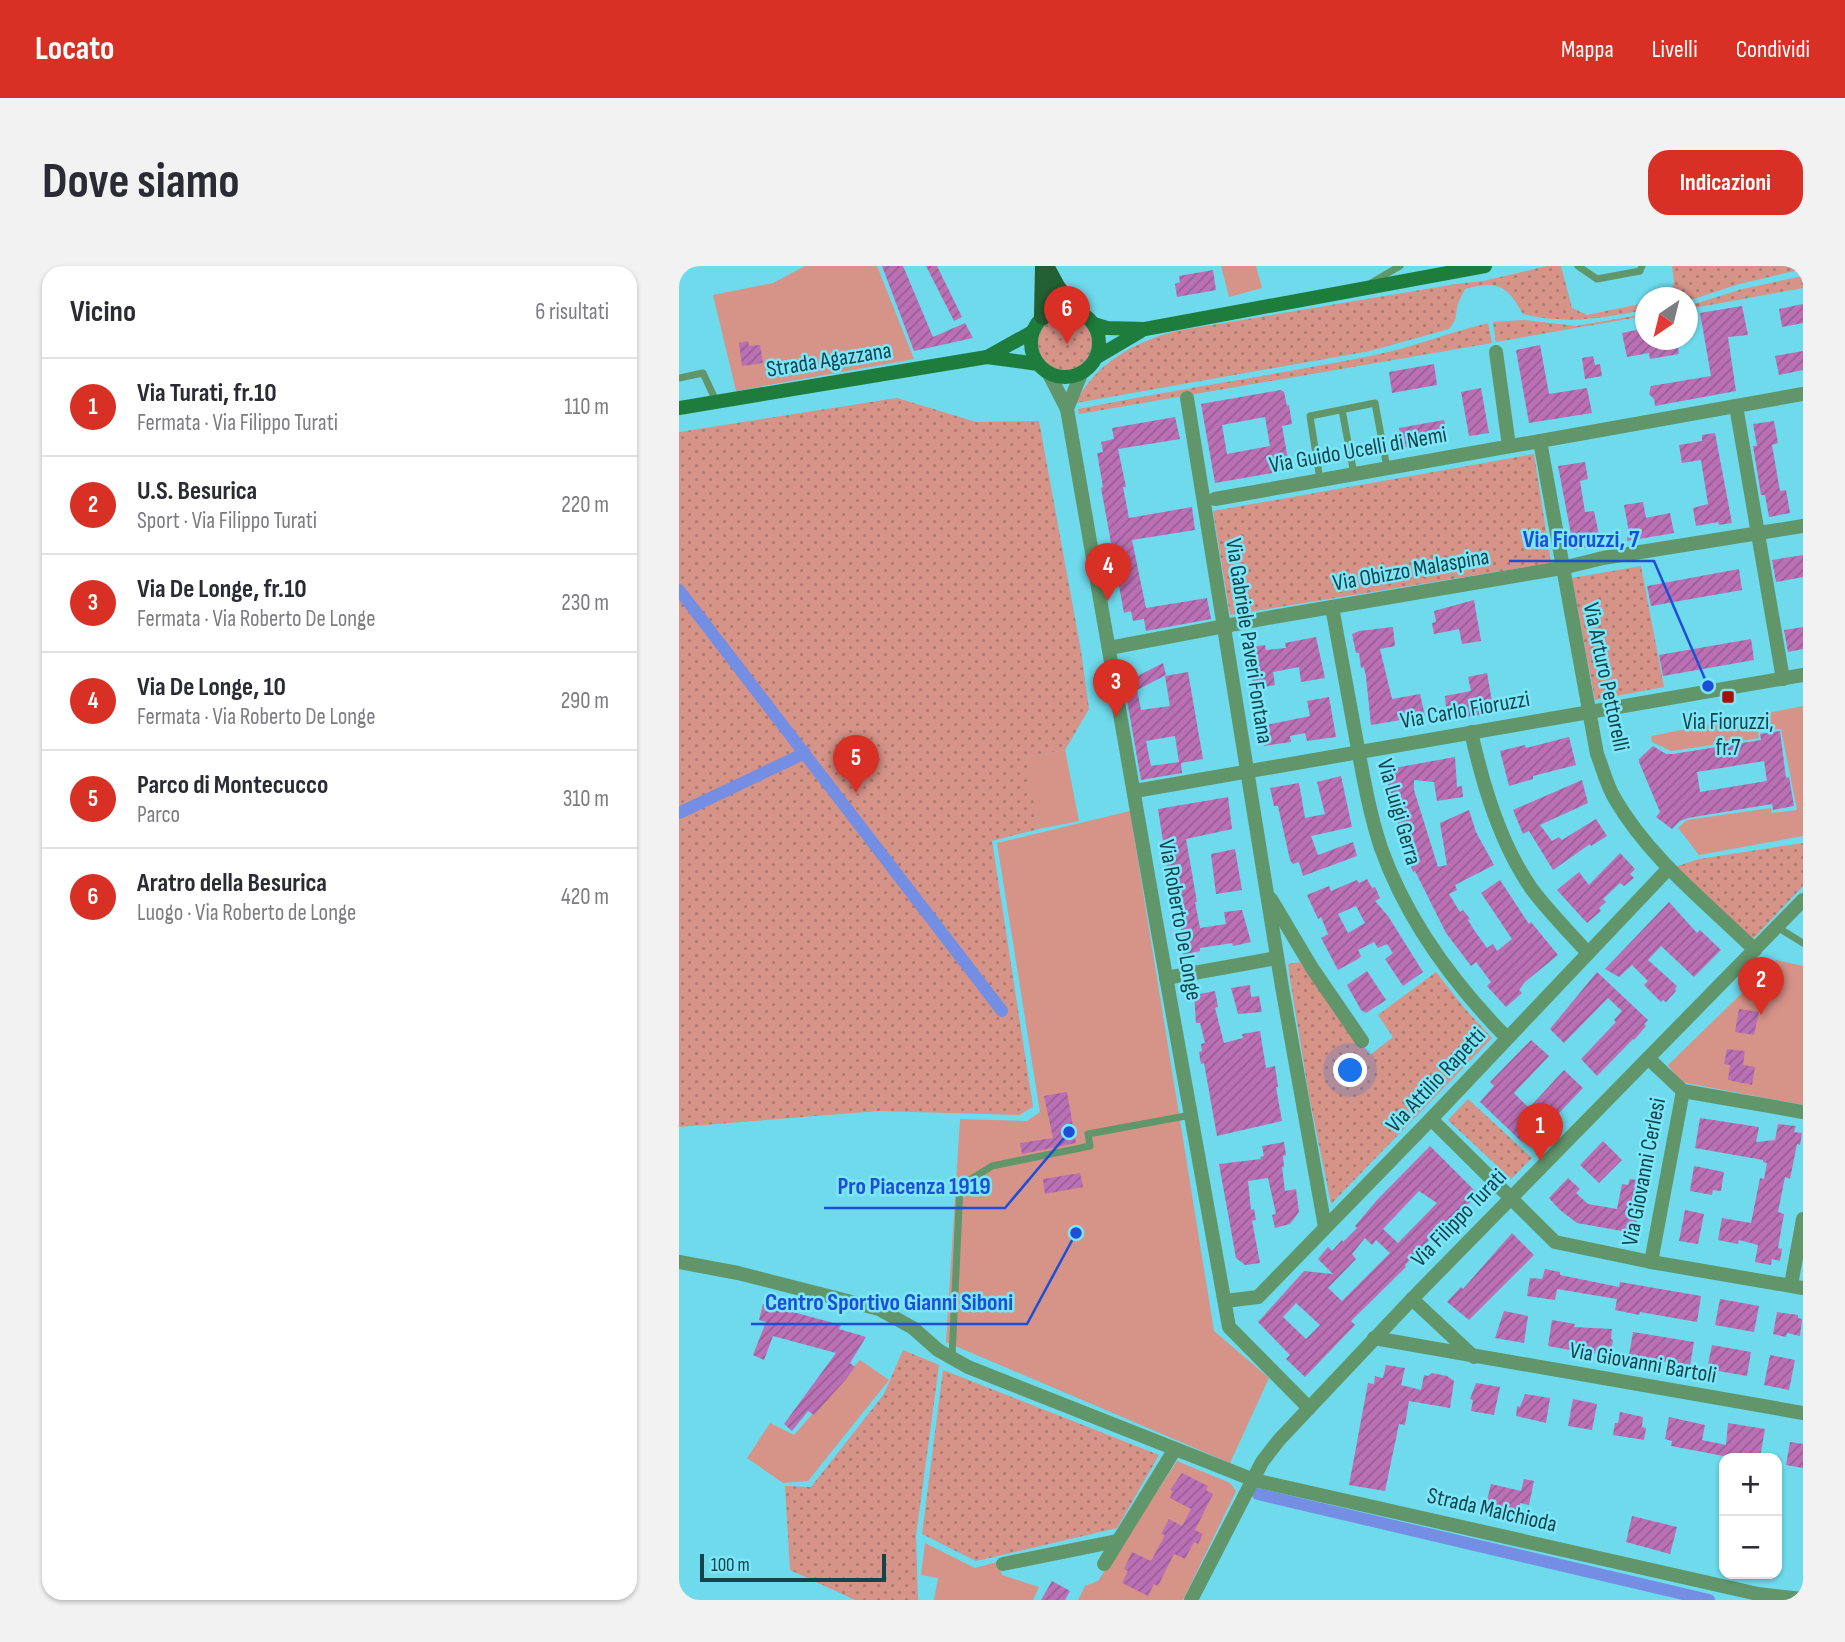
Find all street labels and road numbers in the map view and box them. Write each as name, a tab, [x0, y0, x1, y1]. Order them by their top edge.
street label: Strada Agazzana	[765, 336, 893, 384]
street label: Via Guido Ucelli di Nemi	[1267, 421, 1449, 479]
street label: Via Gabriele Paveri Fontana	[1219, 536, 1279, 746]
street label: Via Obizzo Malaspina	[1331, 542, 1491, 598]
street label: Via Arturo Pettorelli	[1577, 600, 1635, 754]
street label: Via Carlo Fioruzzi	[1398, 685, 1532, 735]
street label: Via Luigi Gerra	[1371, 756, 1427, 868]
street label: Via Roberto De Longe	[1152, 837, 1208, 1003]
street label: Via Attilio Rapetti	[1380, 1022, 1492, 1138]
street label: Via Giovanni Cerlesi	[1616, 1096, 1672, 1248]
street label: Via Filippo Turati	[1405, 1163, 1513, 1273]
street label: Via Giovanni Bartoli	[1567, 1336, 1719, 1390]
street label: Strada Malchioda	[1424, 1481, 1560, 1539]

